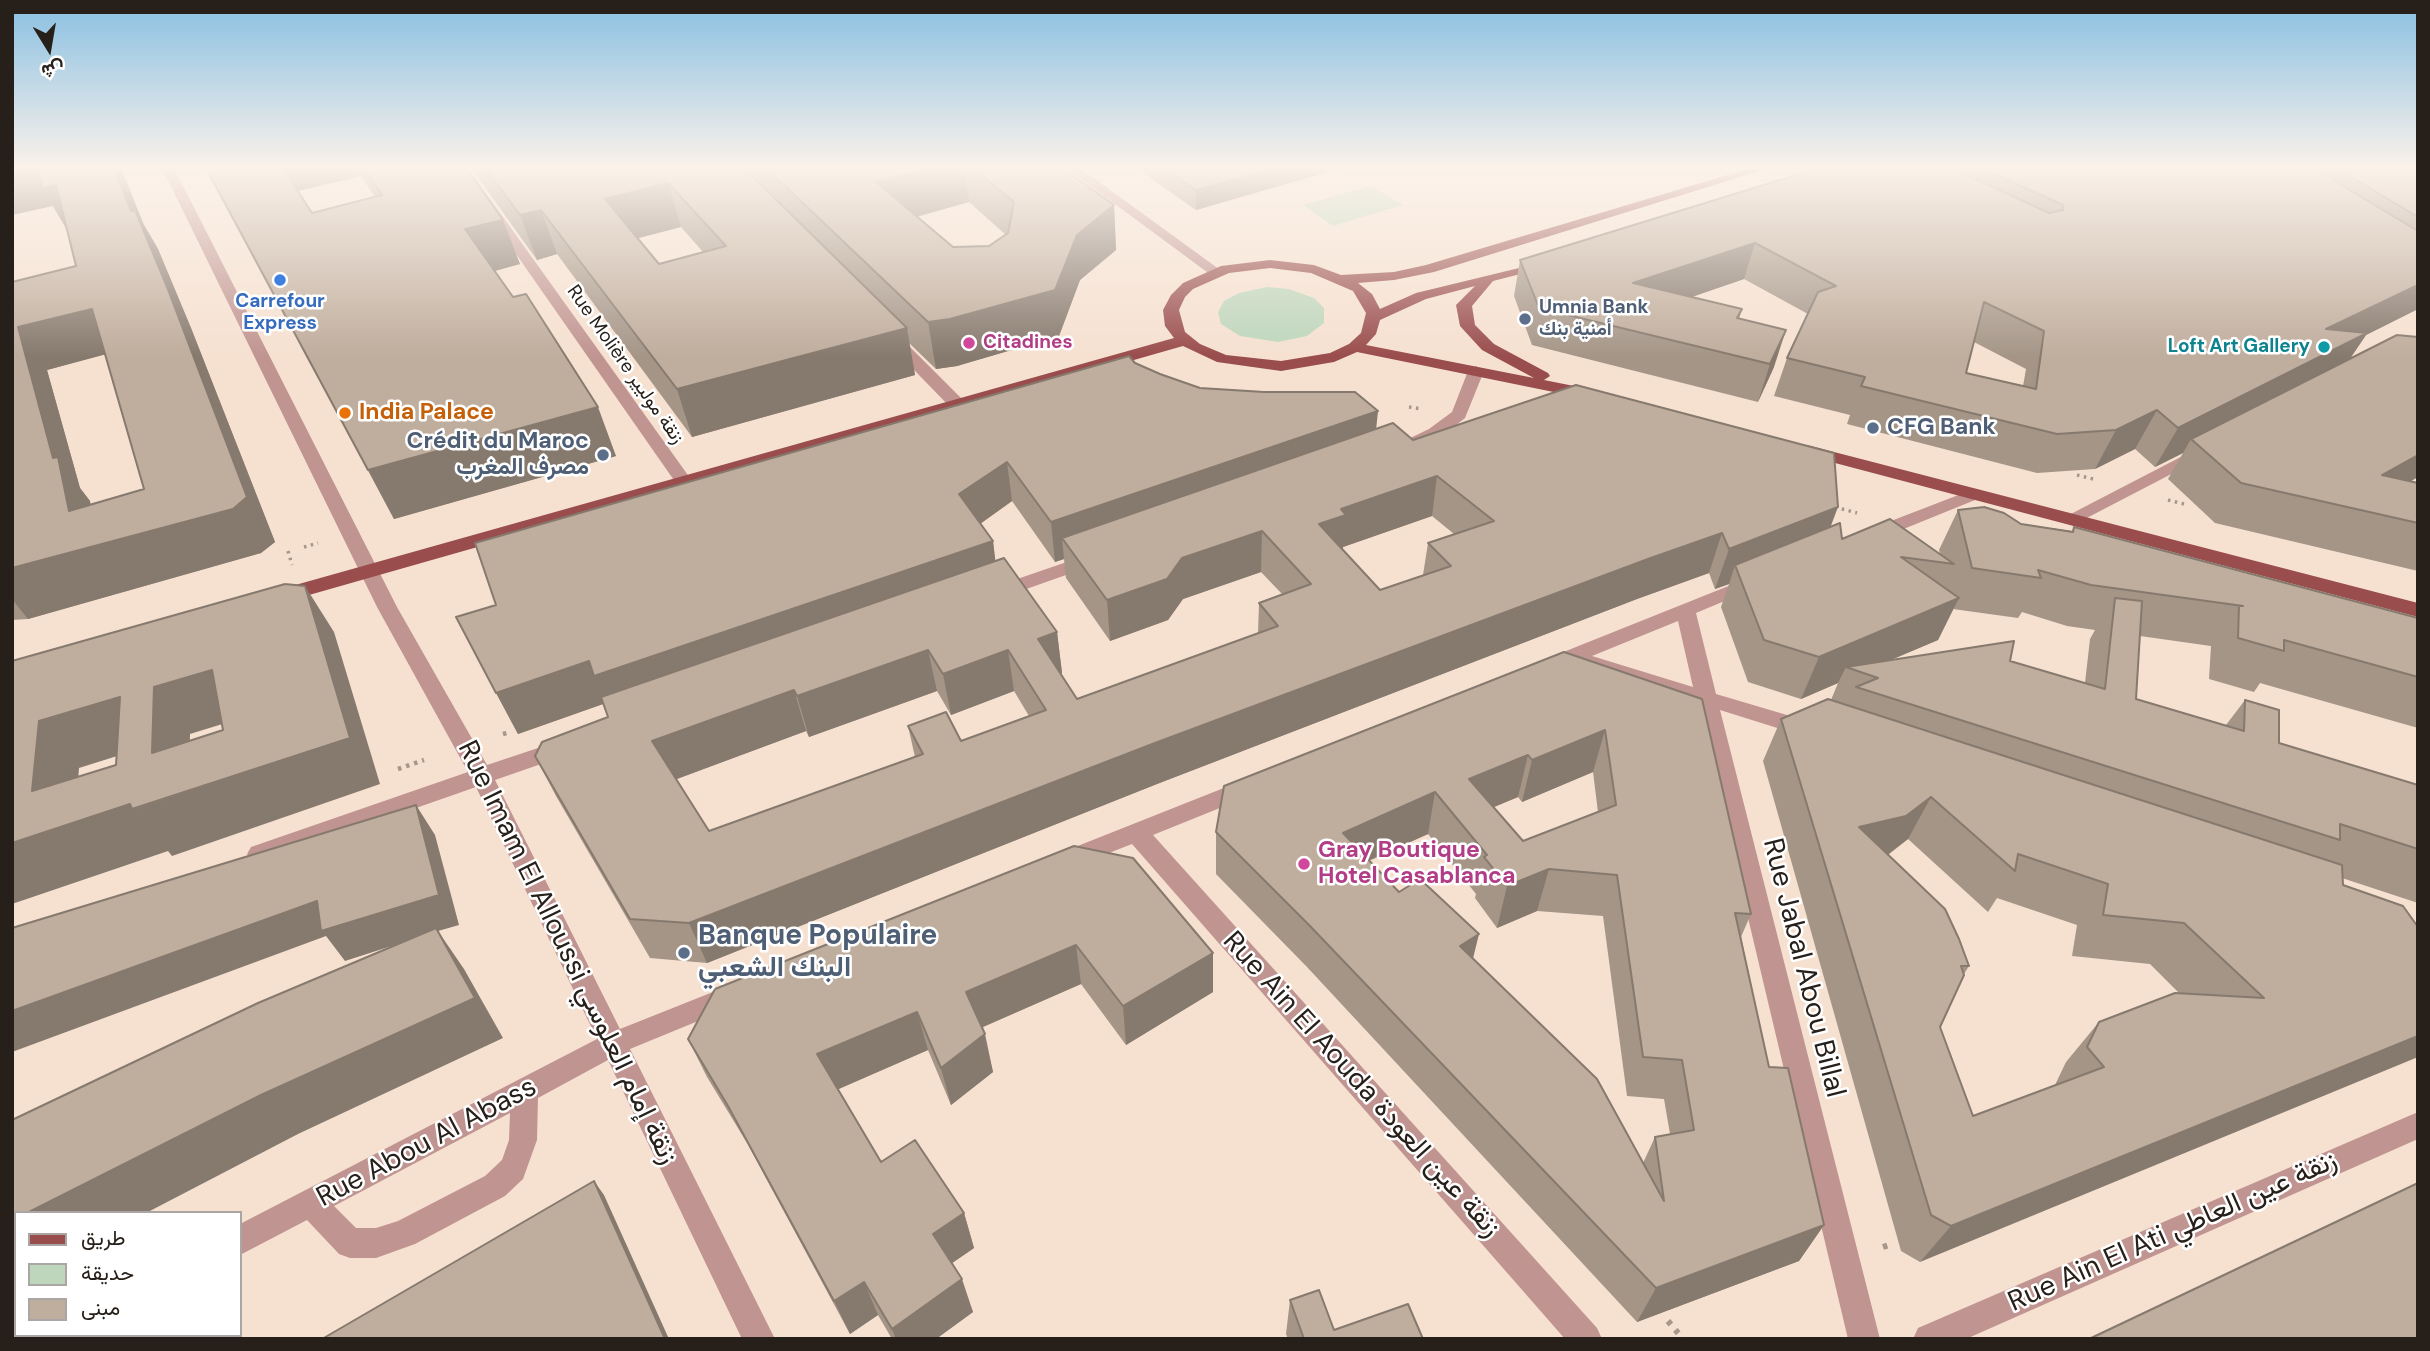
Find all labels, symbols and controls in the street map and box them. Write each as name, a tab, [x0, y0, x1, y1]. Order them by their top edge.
north arrow	[14, 14, 84, 84]
text: ش	[40, 56, 67, 85]
marker: Carrefour Express	[272, 272, 288, 288]
street label: Rue Molière زنقة موليير	[562, 281, 688, 449]
place label: Carrefour Express	[235, 291, 325, 335]
place label: Umnia Bank أمنية بنك	[1539, 297, 1648, 341]
marker: Umnia Bank أمنية بنك	[1517, 311, 1533, 327]
place label: Citadines	[983, 332, 1073, 354]
marker: Citadines	[961, 335, 977, 351]
place label: Loft Art Gallery	[2168, 336, 2310, 358]
marker: Loft Art Gallery	[2316, 339, 2332, 355]
place label: India Palace	[359, 399, 494, 427]
marker: India Palace	[337, 405, 353, 421]
place label: CFG Bank	[1887, 414, 1996, 442]
marker: CFG Bank	[1865, 420, 1881, 436]
place label: Crédit du Maroc مصرف المغرب	[407, 428, 589, 482]
marker: Crédit du Maroc مصرف المغرب	[595, 447, 611, 463]
street label: Rue Imam El Alloussi زنقة إمام العلوسي	[449, 736, 685, 1170]
street label: Rue Jabal Abou Billal	[1755, 835, 1851, 1101]
place label: Gray Boutique Hotel Casablanca	[1318, 837, 1516, 891]
marker: Gray Boutique Hotel Casablanca	[1296, 856, 1312, 872]
place label: Banque Populaire البنك الشعبي	[698, 920, 937, 986]
street label: Rue Ain El Aouda زنقة عين العودة	[1215, 925, 1507, 1245]
marker: Banque Populaire البنك الشعبي	[676, 945, 692, 961]
street label: Rue Abou Al Abass	[311, 1071, 543, 1215]
street label: Rue Ain El Ati زنقة عين العاطي	[2003, 1144, 2343, 1320]
legend	[14, 1211, 242, 1337]
text: طريق	[81, 1224, 126, 1252]
text: حديقة	[81, 1259, 134, 1287]
text: مبنى	[81, 1294, 120, 1322]

